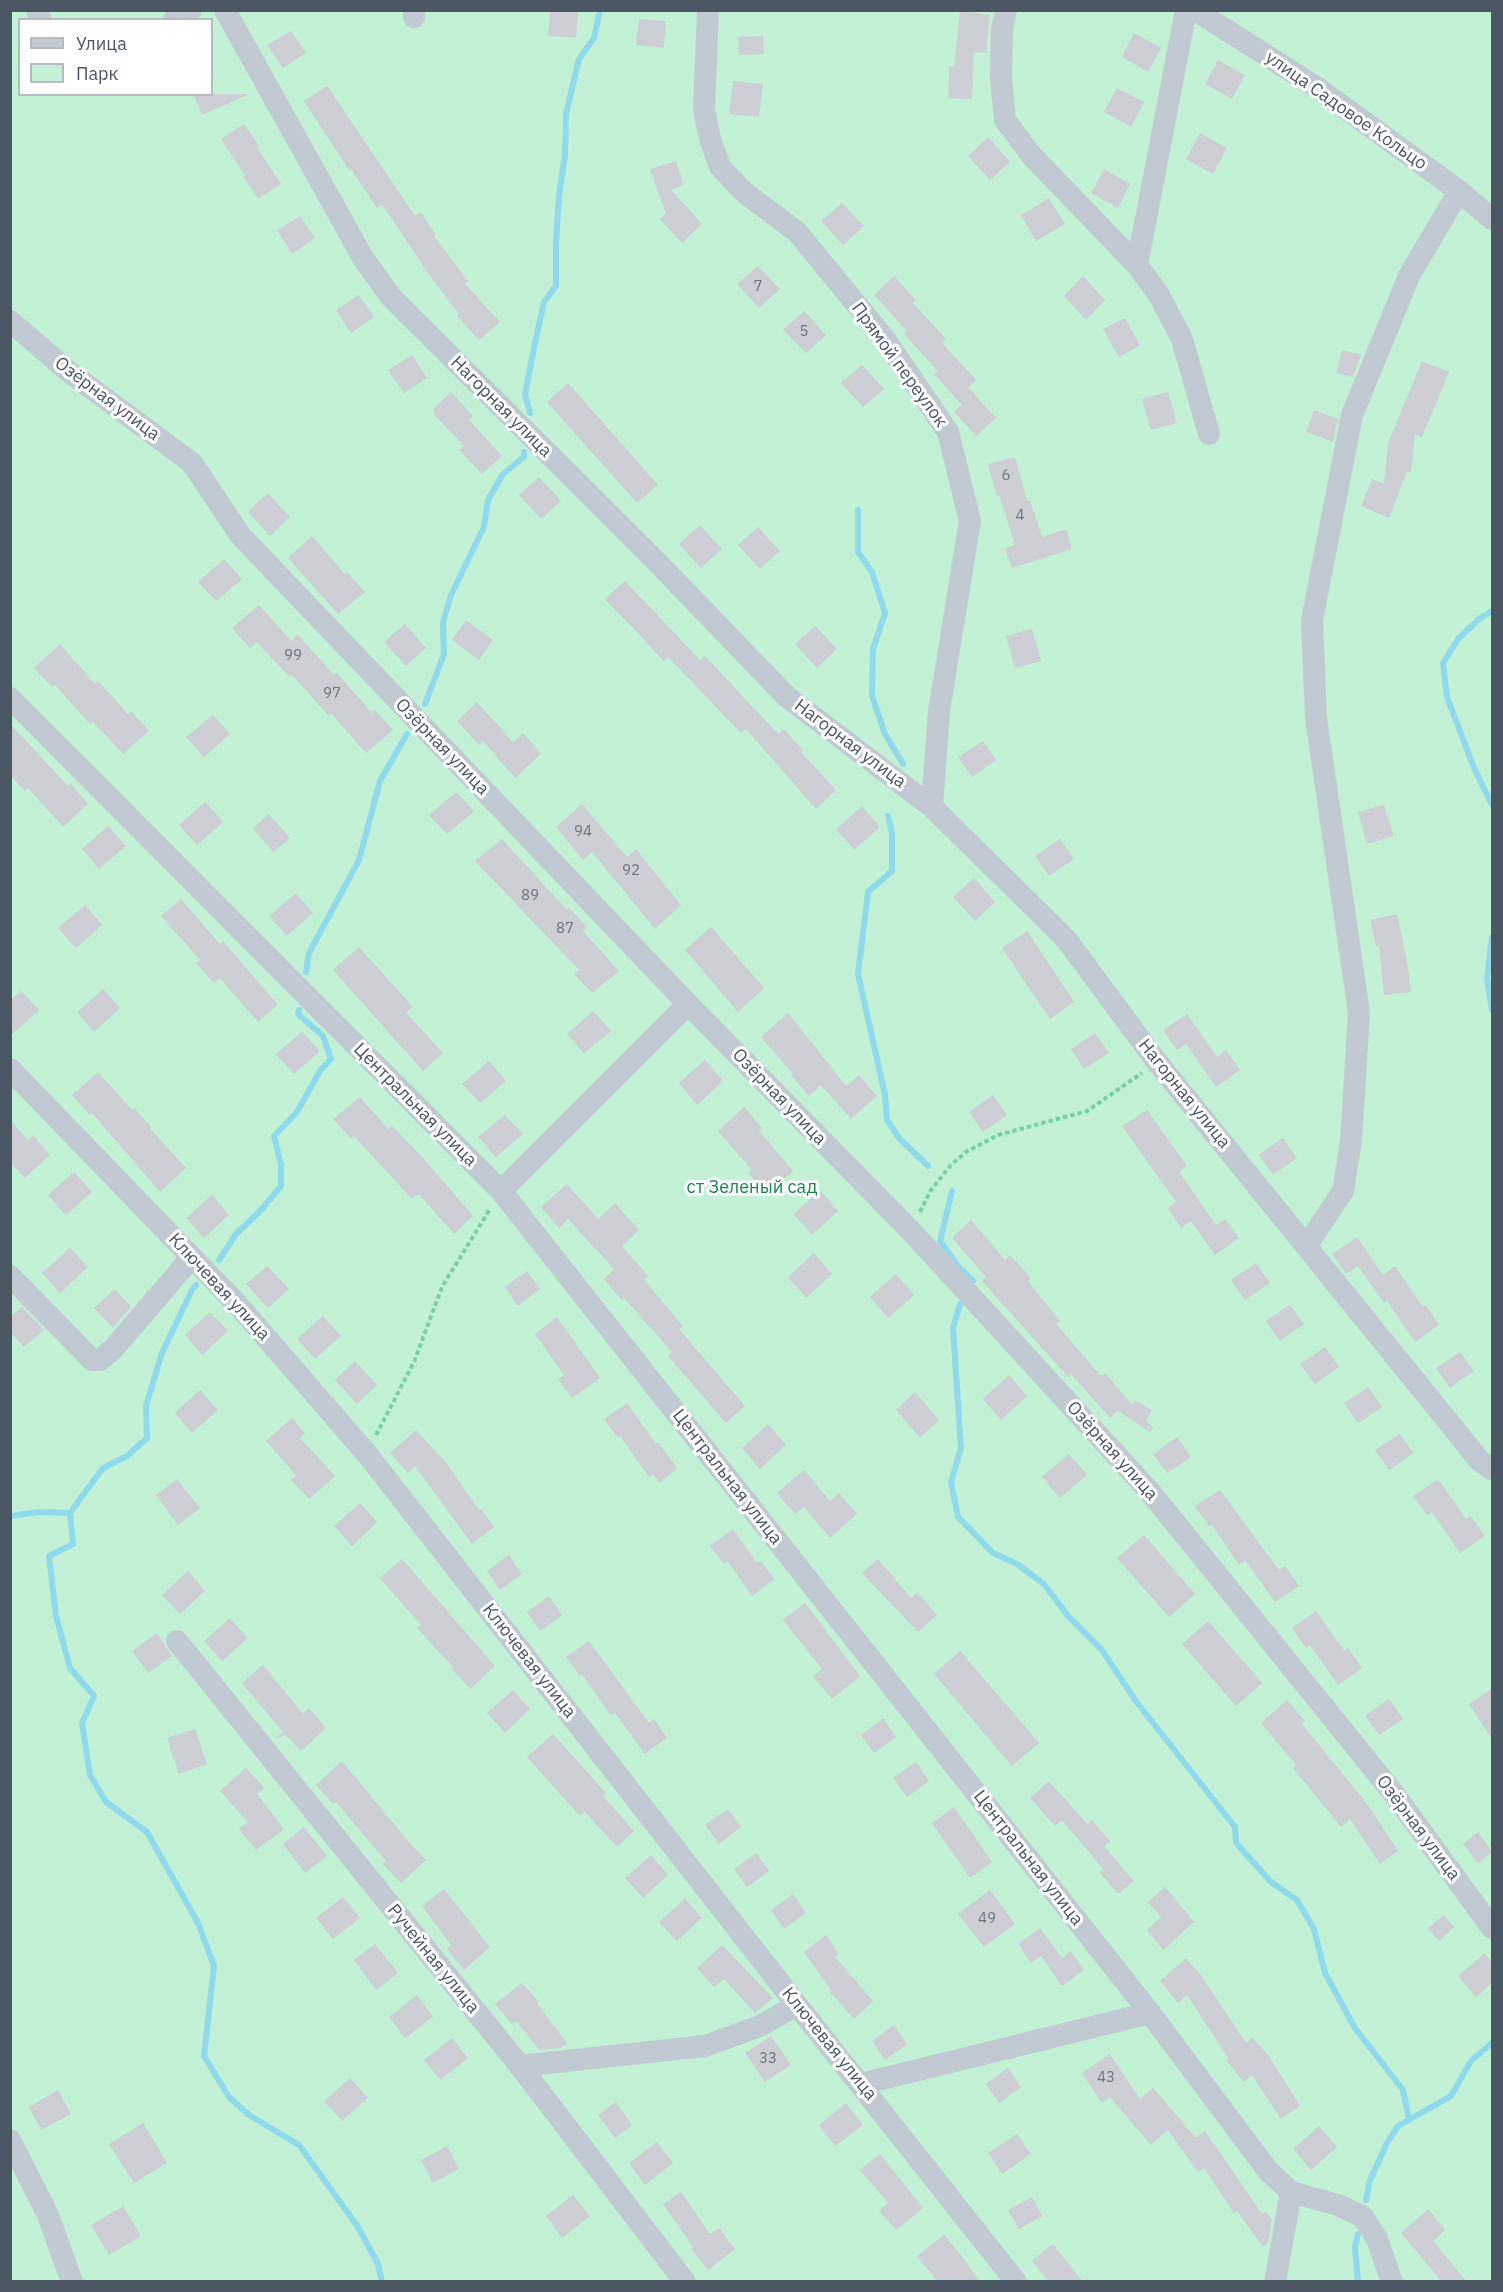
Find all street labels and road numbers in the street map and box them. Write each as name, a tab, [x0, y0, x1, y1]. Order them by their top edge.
street label: улица Садовое Кольцо	[1261, 47, 1431, 175]
street label: Прямой переулок	[846, 298, 952, 432]
street label: Озёрная улица	[50, 352, 164, 446]
street label: Нагорная улица	[446, 352, 556, 462]
street label: Озёрная улица	[390, 694, 494, 800]
street label: Нагорная улица	[790, 695, 910, 793]
street label: Нагорная улица	[1133, 1035, 1235, 1153]
street label: Центральная улица	[349, 1039, 481, 1171]
street label: Озёрная улица	[727, 1044, 831, 1150]
street label: Ключевая улица	[164, 1229, 274, 1345]
street label: Озёрная улица	[1062, 1397, 1162, 1505]
street label: Центральная улица	[667, 1405, 787, 1549]
street label: Ключевая улица	[478, 1600, 580, 1722]
street label: Озёрная улица	[1371, 1771, 1465, 1885]
street label: Центральная улица	[968, 1786, 1088, 1930]
street label: Ручейная улица	[382, 1900, 484, 2018]
street label: Ключевая улица	[777, 1983, 881, 2105]

